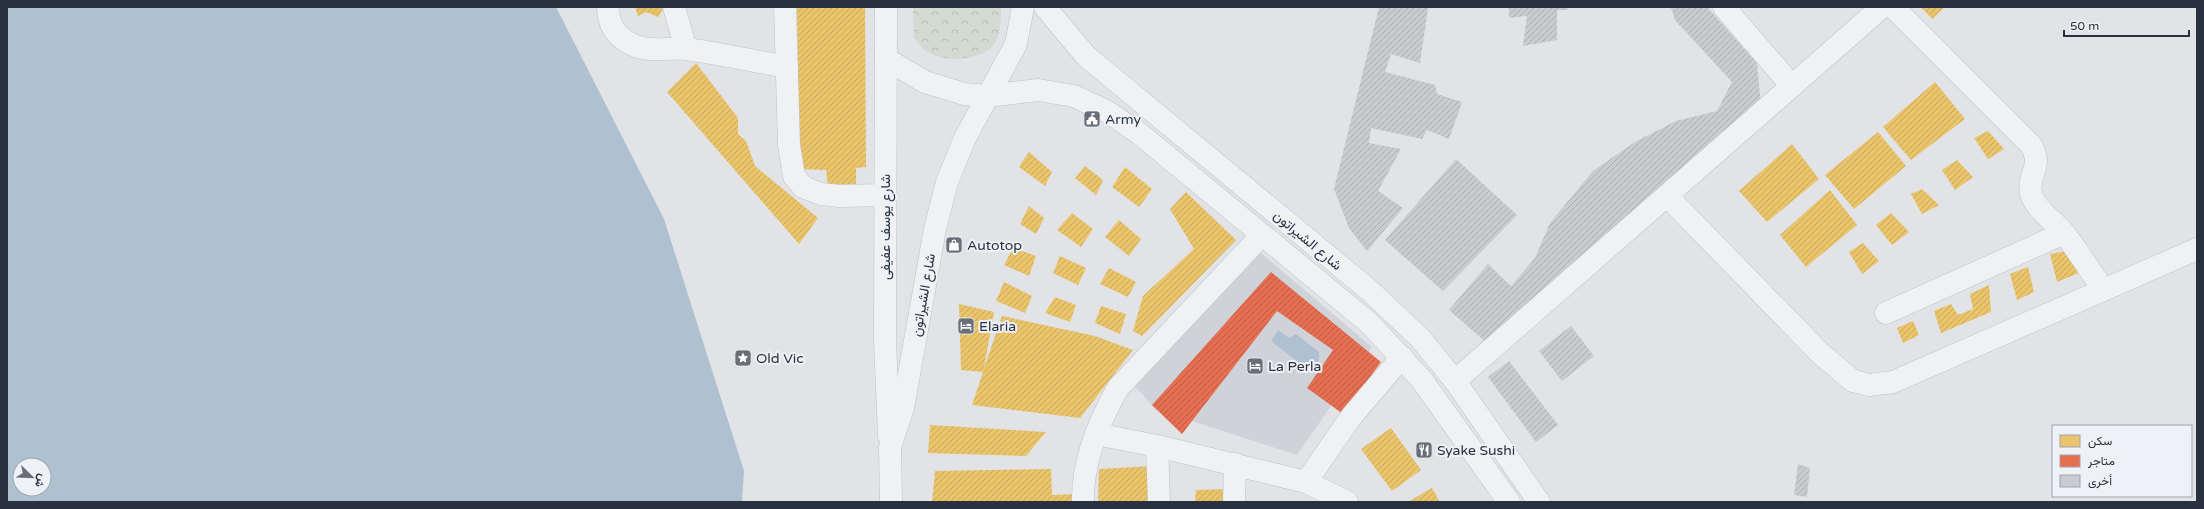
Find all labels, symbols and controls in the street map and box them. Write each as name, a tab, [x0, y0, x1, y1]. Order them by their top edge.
scale bar	[2064, 12, 2189, 38]
text: 50 m	[2070, 19, 2099, 33]
public building icon: Army	[1082, 109, 1102, 129]
place label: Army	[1105, 111, 1141, 128]
street label: شارع يوسف عفيفى	[877, 174, 896, 280]
street label: شارع الشيراتون	[1269, 207, 1345, 275]
shop icon: Autotop	[944, 235, 964, 255]
place label: Autotop	[967, 237, 1022, 254]
street label: شارع الشيراتون	[908, 252, 941, 338]
hotel icon: Elaria	[956, 316, 976, 336]
place label: Elaria	[979, 318, 1016, 335]
place icon: Old Vic	[733, 348, 753, 368]
place label: Old Vic	[756, 350, 804, 367]
hotel icon: La Perla	[1245, 356, 1265, 376]
place label: La Perla	[1268, 358, 1321, 375]
legend	[2052, 425, 2192, 497]
text: سكن	[2088, 434, 2112, 449]
restaurant icon: Syake Sushi	[1414, 440, 1434, 460]
place label: Syake Sushi	[1437, 442, 1515, 459]
text: متاجر	[2087, 454, 2115, 469]
north arrow	[12, 457, 52, 497]
text: ش	[32, 472, 49, 489]
text: أخرى	[2088, 474, 2112, 489]

